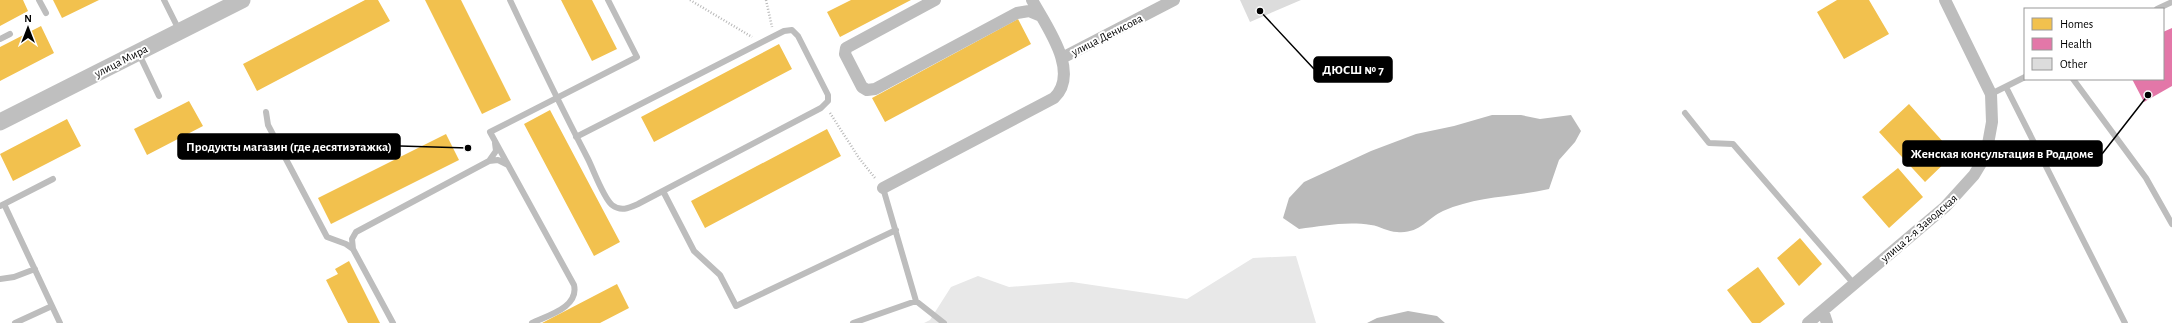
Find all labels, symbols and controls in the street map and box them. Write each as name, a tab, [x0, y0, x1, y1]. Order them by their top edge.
north arrow	[8, 8, 48, 48]
legend	[2024, 8, 2164, 80]
street label: улица Денисова	[1069, 12, 1145, 59]
text: N	[24, 13, 32, 24]
text: Homes	[2060, 18, 2093, 30]
text: Health	[2060, 38, 2092, 50]
street label: улица Мира	[91, 42, 151, 81]
callout: ДЮСШ № 7	[1314, 57, 1392, 82]
text: Other	[2060, 58, 2087, 70]
text: ДЮСШ № 7	[1322, 64, 1384, 77]
callout: Продукты магазин (где десятиэтажка)	[178, 134, 400, 159]
text: Продукты магазин (где десятиэтажка)	[186, 141, 392, 154]
callout: Женская консультация в Роддоме	[1903, 141, 2102, 166]
text: Женская консультация в Роддоме	[1911, 148, 2093, 161]
street label: улица 2-я Заводская	[1878, 192, 1960, 266]

